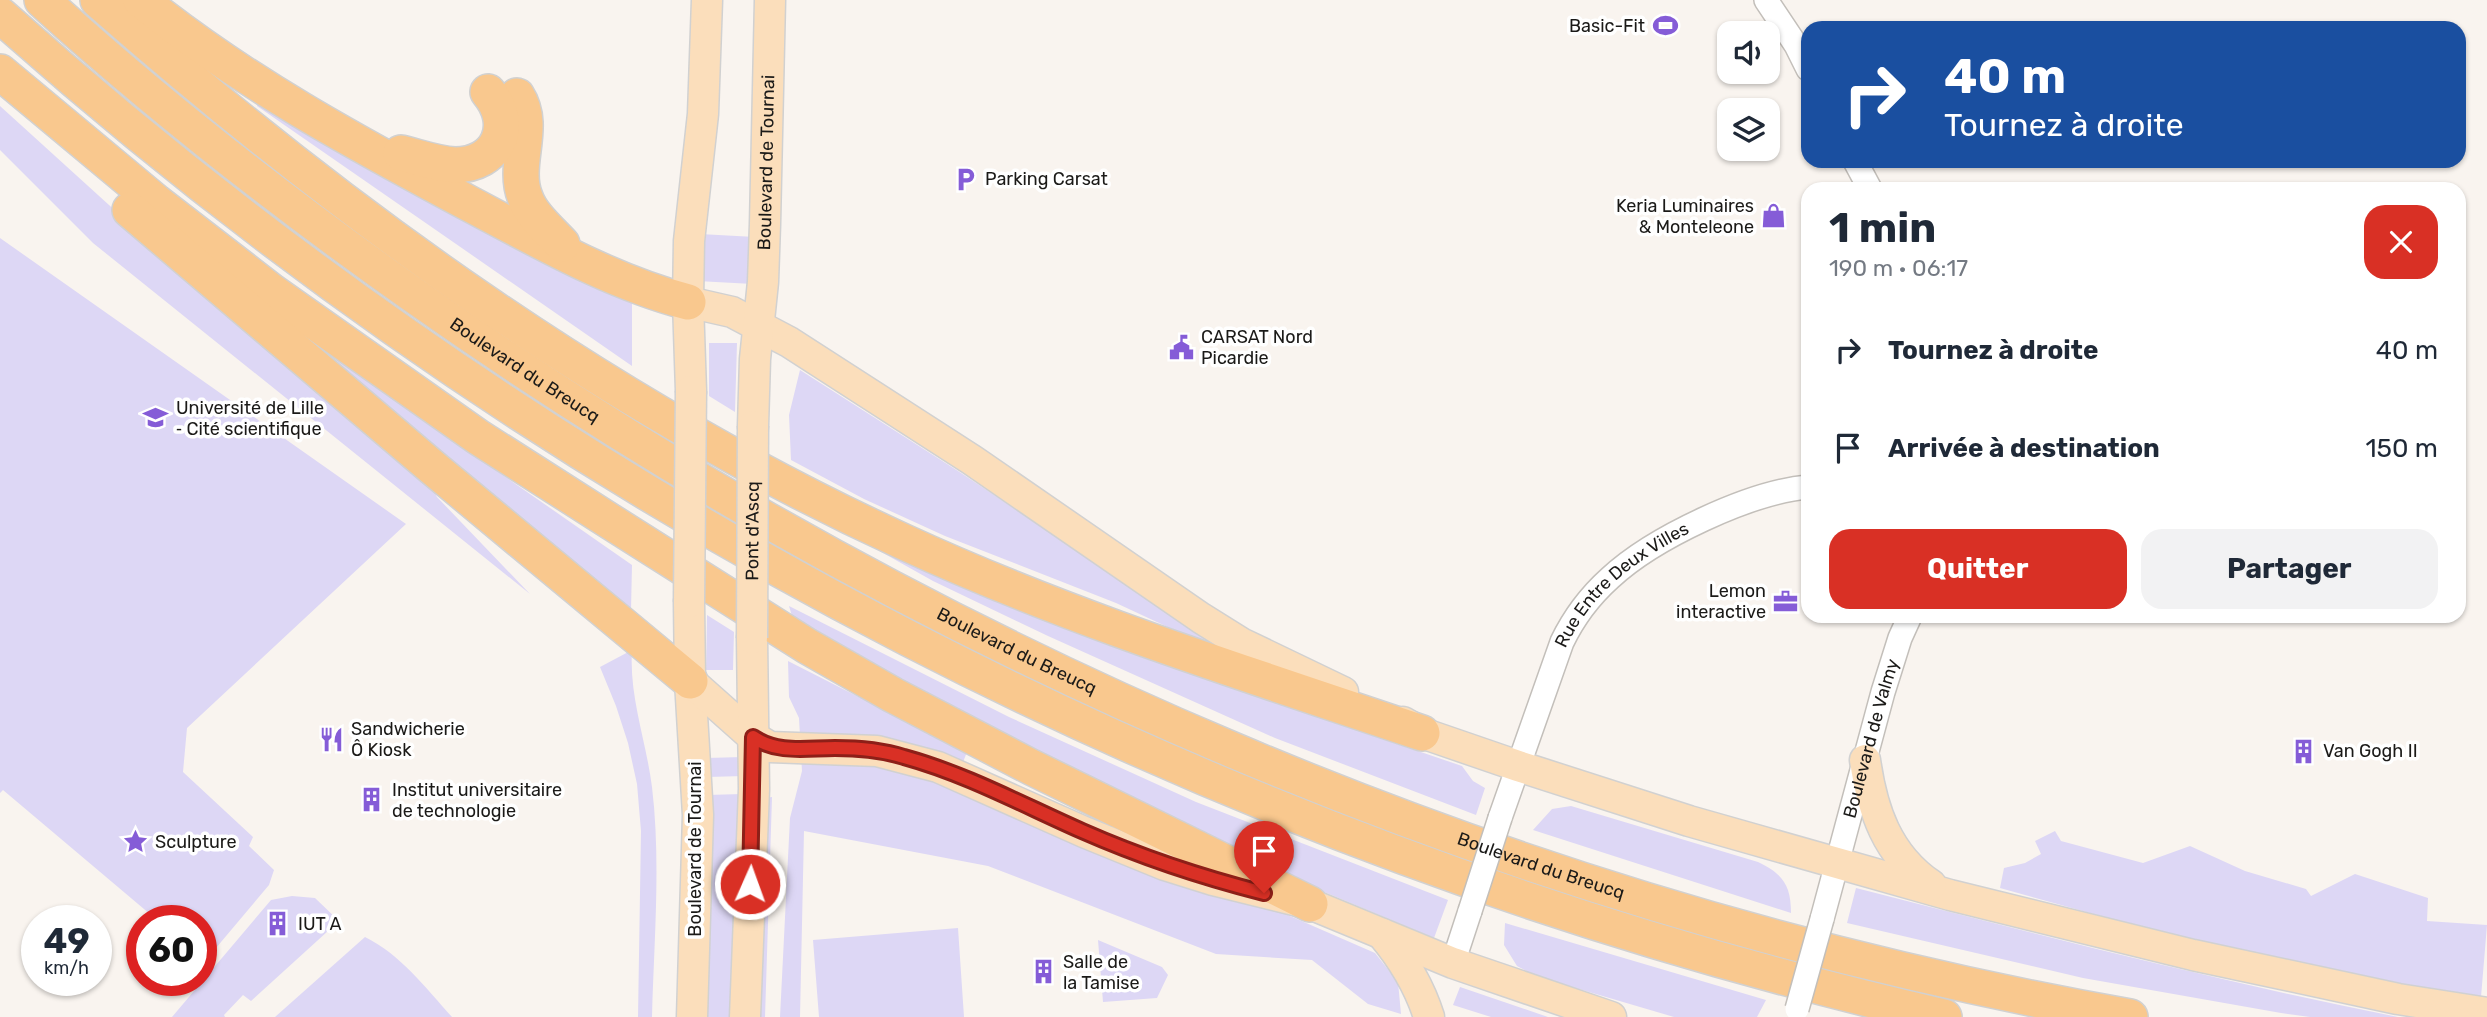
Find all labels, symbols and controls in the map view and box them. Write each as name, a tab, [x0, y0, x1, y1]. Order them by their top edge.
sports icon: Basic-Fit	[1651, 12, 1679, 40]
place label: Basic-Fit	[1569, 15, 1645, 37]
map controls	[1717, 21, 1780, 161]
button: sound	[1717, 21, 1780, 84]
text: 40 m	[1944, 47, 2066, 105]
icon: right	[1829, 49, 1920, 140]
street label: Boulevard de Tournai	[753, 75, 779, 251]
button: layers	[1717, 98, 1780, 161]
text: Tournez à droite	[1944, 106, 2184, 144]
parking icon: Parking Carsat	[951, 165, 979, 193]
place label: Parking Carsat	[985, 168, 1108, 190]
place label: Keria Luminaires & Monteleone	[1616, 195, 1754, 238]
shop icon: Keria Luminaires & Monteleone	[1760, 202, 1788, 230]
text: 1 min	[1829, 203, 1936, 253]
button: close	[2364, 205, 2438, 279]
text: 190 m · 06:17	[1829, 254, 1968, 282]
street label: Boulevard du Breucq	[446, 313, 604, 428]
place label: CARSAT Nord Picardie	[1201, 326, 1313, 369]
icon: right	[1829, 331, 1867, 369]
public building icon: CARSAT Nord Picardie	[1167, 333, 1195, 361]
text: Tournez à droite	[1888, 335, 2098, 366]
text: 40 m	[2376, 335, 2438, 366]
place label: Université de Lille ‐ Cité scientifique	[176, 397, 324, 440]
school or university icon: Université de Lille ‐ Cité scientifique	[142, 404, 170, 432]
icon: arrive	[1829, 429, 1867, 467]
text: Arrivée à destination	[1888, 433, 2160, 464]
text: 150 m	[2365, 433, 2438, 464]
street label: Pont d'Ascq	[741, 481, 764, 581]
street label: Rue Entre Deux Villes	[1550, 517, 1693, 651]
button: Quitter	[1829, 529, 2127, 609]
button: Partager	[2141, 529, 2438, 609]
place label: Lemon interactive	[1676, 580, 1766, 623]
office icon: Lemon interactive	[1772, 587, 1800, 615]
street label: Boulevard du Breucq	[933, 603, 1100, 699]
street label: Boulevard de Valmy	[1839, 656, 1904, 821]
place label: Sandwicherie Ô Kiosk	[351, 718, 465, 761]
restaurant icon: Sandwicherie Ô Kiosk	[317, 725, 345, 753]
building icon: Van Gogh II	[2289, 737, 2317, 765]
place label: Van Gogh II	[2323, 740, 2418, 762]
street label: Boulevard de Tournai	[684, 761, 706, 937]
place label: Institut universitaire de technologie	[392, 779, 562, 822]
building icon: Institut universitaire de technologie	[358, 786, 386, 814]
pin	[1234, 821, 1294, 893]
place icon: Sculpture	[121, 828, 149, 856]
street label: Boulevard du Breucq	[1454, 828, 1627, 904]
place label: Sculpture	[155, 831, 237, 853]
icon: arrive	[1245, 832, 1283, 870]
position arrow	[713, 847, 787, 921]
speed limit sign: 60	[126, 905, 217, 996]
building icon: IUT A	[264, 910, 292, 938]
place label: IUT A	[298, 913, 342, 935]
text: 49	[43, 920, 90, 962]
place label: Salle de la Tamise	[1063, 951, 1140, 994]
text: km/h	[44, 957, 89, 979]
building icon: Salle de la Tamise	[1029, 958, 1057, 986]

